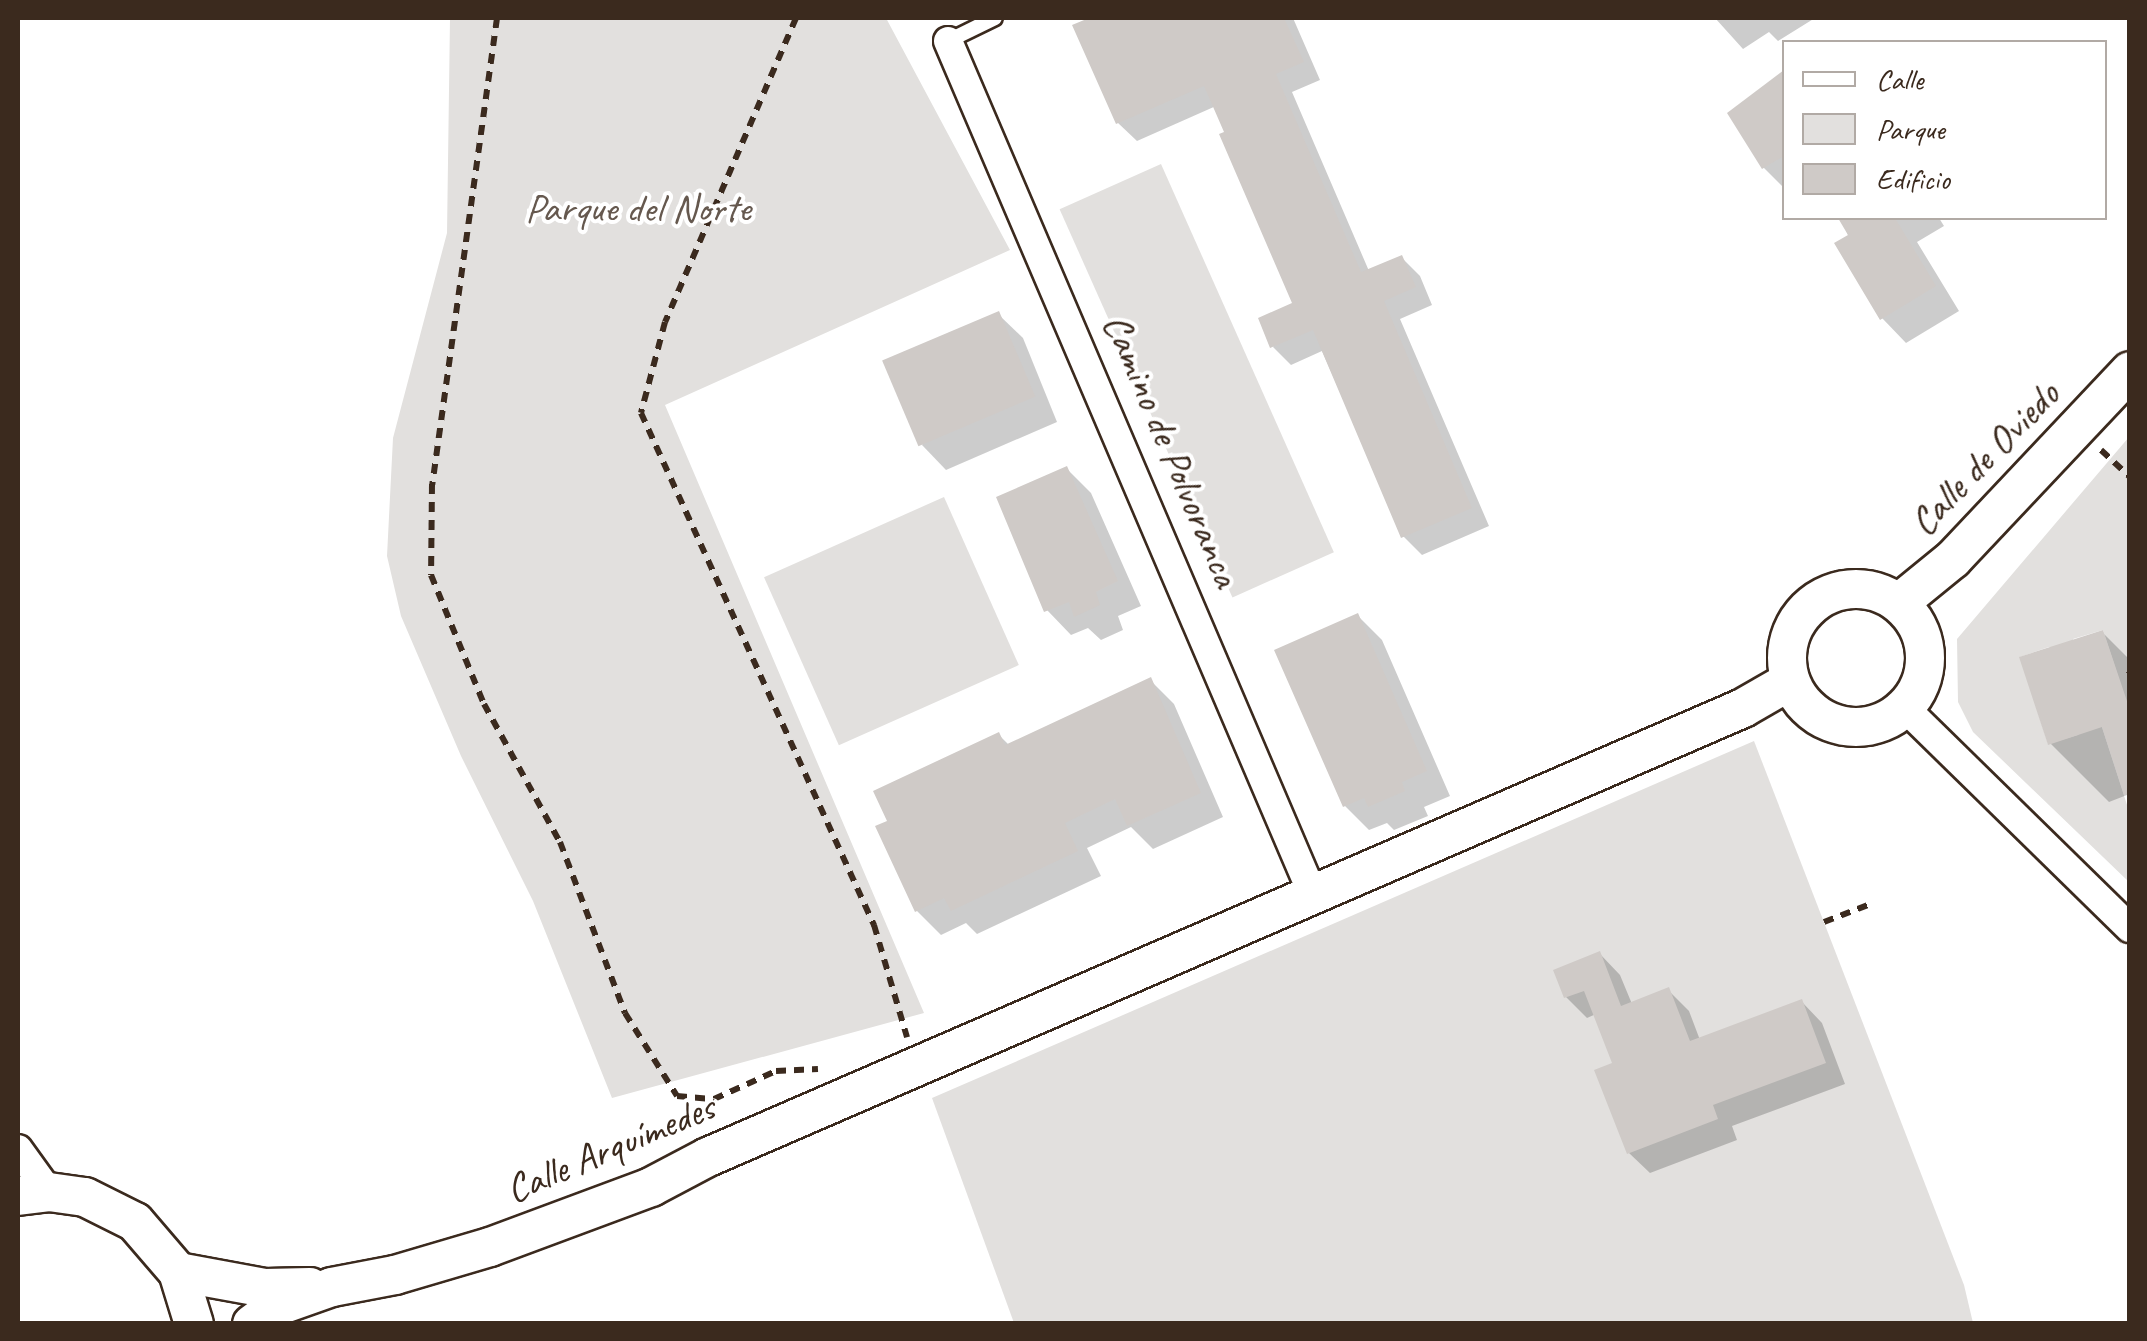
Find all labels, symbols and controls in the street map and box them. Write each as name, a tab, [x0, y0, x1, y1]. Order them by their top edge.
legend	[1782, 40, 2107, 220]
text: Calle	[1876, 60, 1923, 98]
text: Parque	[1876, 110, 1945, 148]
text: Edificio	[1876, 160, 1950, 198]
park label: Parque del Norte	[525, 184, 751, 232]
street label: Camino de Polvoranca	[1093, 306, 1251, 594]
street label: Calle de Oviedo	[1899, 371, 2069, 545]
street label: Calle Arquímedes	[499, 1083, 721, 1213]

